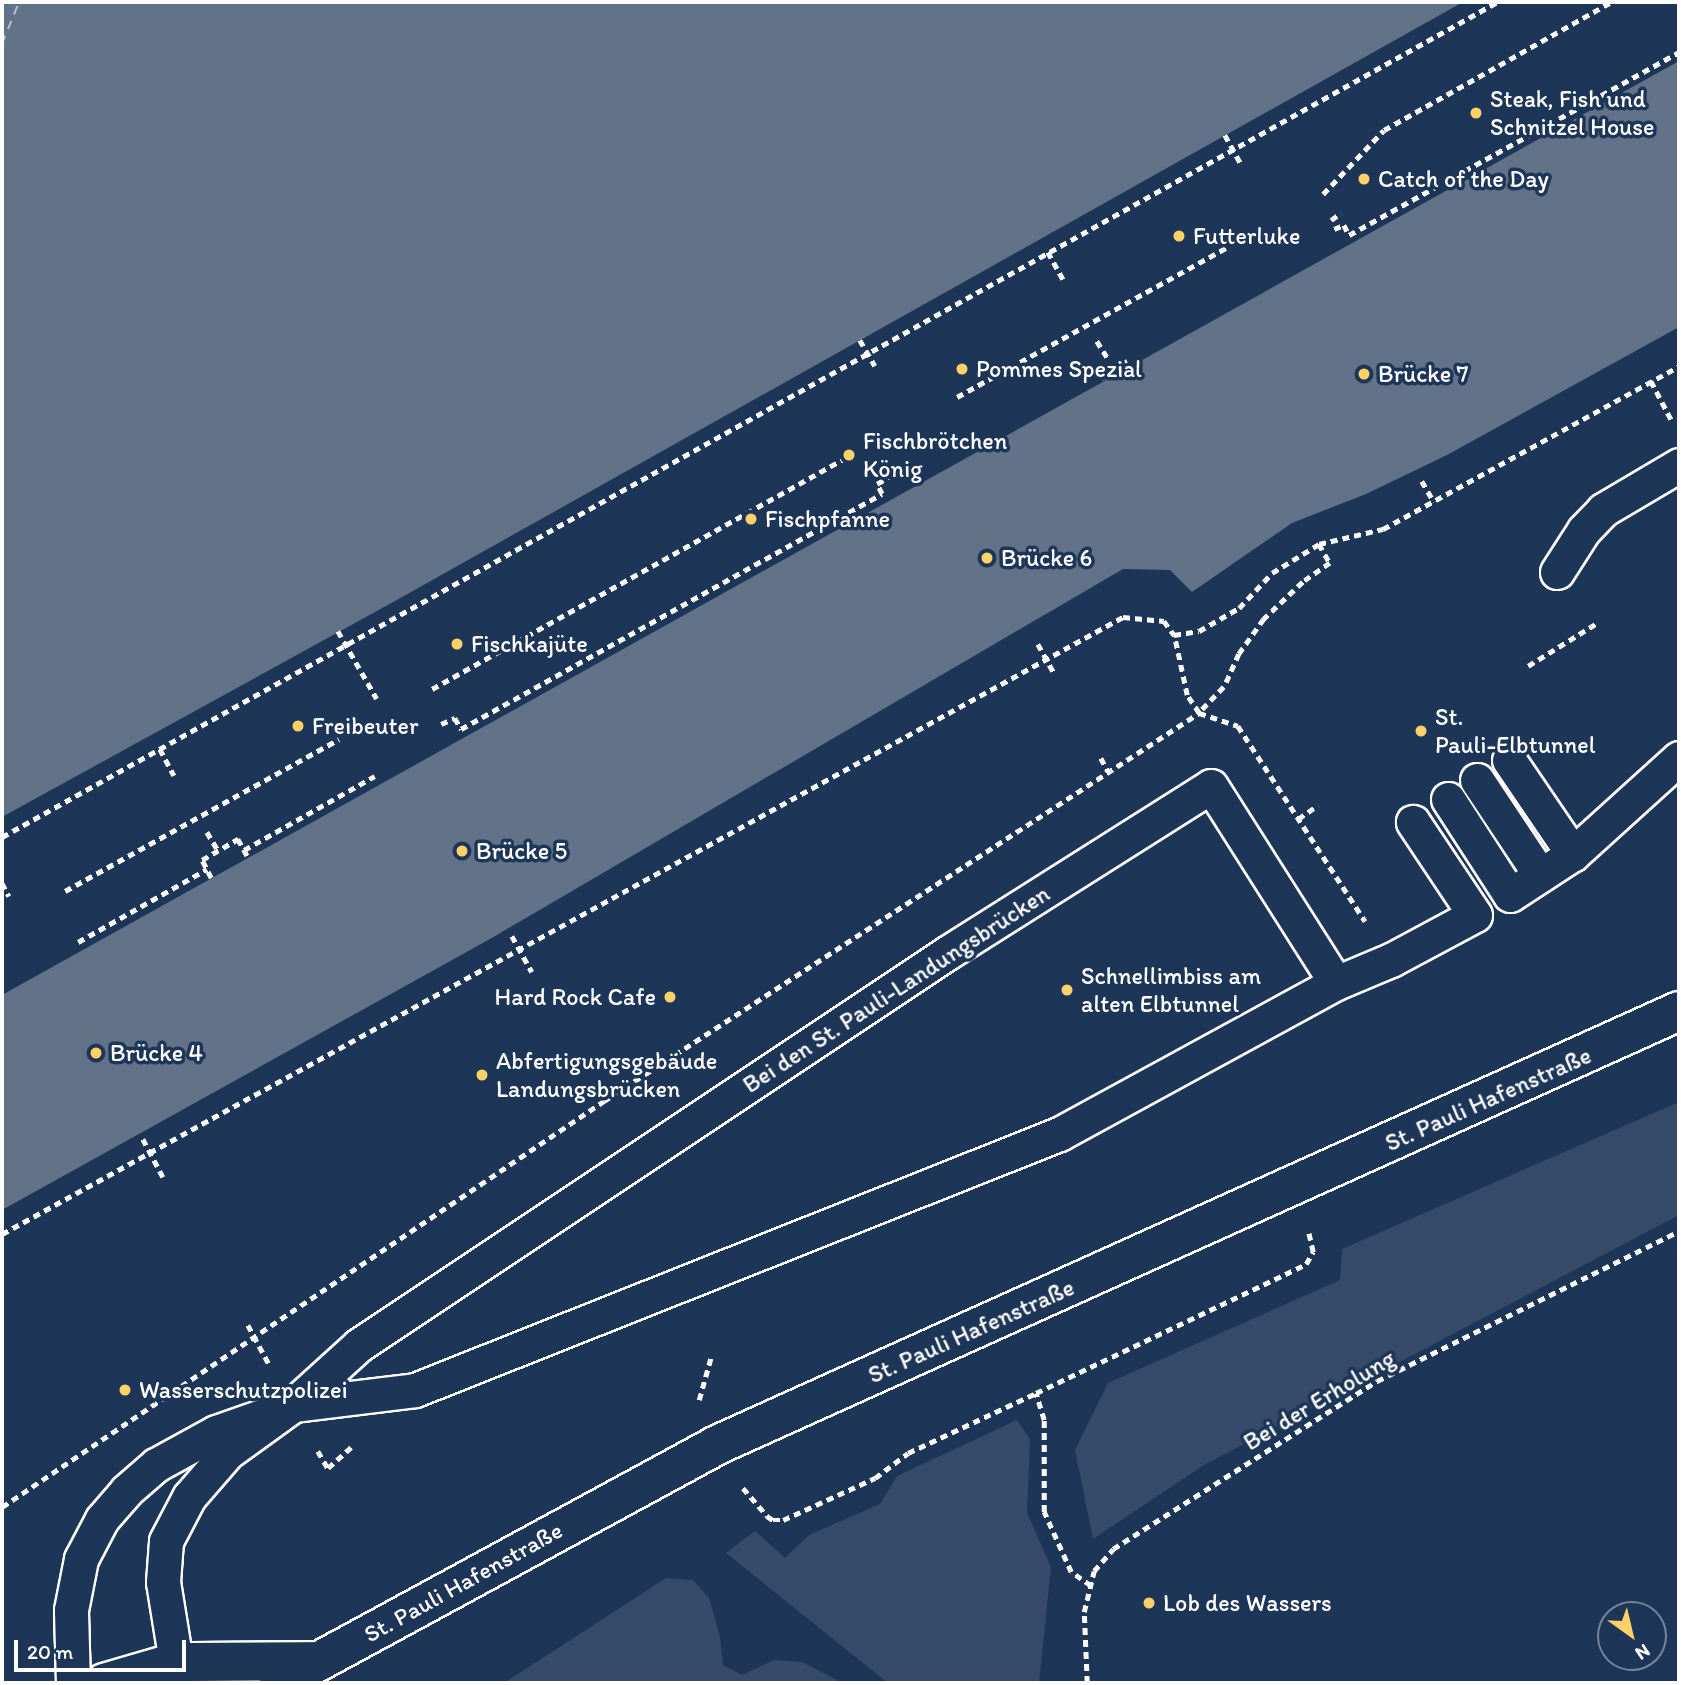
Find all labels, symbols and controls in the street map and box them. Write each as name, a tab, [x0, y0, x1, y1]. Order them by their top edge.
place label: Steak, Fish und Schnitzel House	[1490, 85, 1655, 141]
marker: Steak, Fish und Schnitzel House	[1468, 105, 1484, 121]
place label: Catch of the Day	[1378, 165, 1548, 193]
marker: Catch of the Day	[1356, 171, 1372, 187]
place label: Futterluke	[1193, 222, 1300, 250]
marker: Futterluke	[1171, 228, 1187, 244]
place label: Pommes Spezial	[976, 355, 1142, 383]
place label: Brücke 7	[1378, 360, 1468, 388]
marker: Pommes Spezial	[954, 361, 970, 377]
marker: Brücke 7	[1356, 366, 1372, 382]
place label: Fischbrötchen König	[863, 427, 1007, 483]
marker: Fischbrötchen König	[841, 447, 857, 463]
place label: Fischpfanne	[765, 505, 890, 533]
marker: Fischpfanne	[743, 511, 759, 527]
place label: Brücke 6	[1001, 544, 1092, 572]
marker: Brücke 6	[979, 550, 995, 566]
place label: Fischkajüte	[471, 630, 588, 658]
marker: Fischkajüte	[449, 636, 465, 652]
place label: St. Pauli-Elbtunnel	[1435, 703, 1596, 759]
place label: Freibeuter	[312, 712, 418, 740]
marker: Freibeuter	[290, 718, 306, 734]
marker: St. Pauli-Elbtunnel	[1413, 723, 1429, 739]
place label: Brücke 5	[476, 837, 567, 865]
marker: Brücke 5	[454, 843, 470, 859]
street label: Bei den St. Pauli-Landungsbrücken	[738, 879, 1054, 1099]
place label: Schnellimbiss am alten Elbtunnel	[1081, 962, 1261, 1018]
marker: Schnellimbiss am alten Elbtunnel	[1059, 982, 1075, 998]
place label: Hard Rock Cafe	[495, 983, 656, 1011]
marker: Hard Rock Cafe	[662, 989, 678, 1005]
place label: Brücke 4	[110, 1039, 203, 1067]
street label: St. Pauli Hafenstraße	[1382, 1041, 1594, 1157]
marker: Brücke 4	[88, 1045, 104, 1061]
place label: Abfertigungsgebäude Landungsbrücken	[496, 1047, 717, 1103]
marker: Abfertigungsgebäude Landungsbrücken	[474, 1067, 490, 1083]
street label: St. Pauli Hafenstraße	[865, 1273, 1077, 1389]
street label: Bei der Erholung	[1239, 1344, 1399, 1456]
place label: Wasserschutzpolizei	[139, 1376, 348, 1404]
marker: Wasserschutzpolizei	[117, 1382, 133, 1398]
street label: St. Pauli Hafenstraße	[360, 1516, 566, 1648]
place label: Lob des Wassers	[1163, 1589, 1331, 1617]
marker: Lob des Wassers	[1141, 1595, 1157, 1611]
north arrow	[1597, 1601, 1667, 1671]
scale bar	[18, 1626, 189, 1670]
text: 20 m	[27, 1639, 73, 1664]
text: N	[1631, 1639, 1655, 1665]

